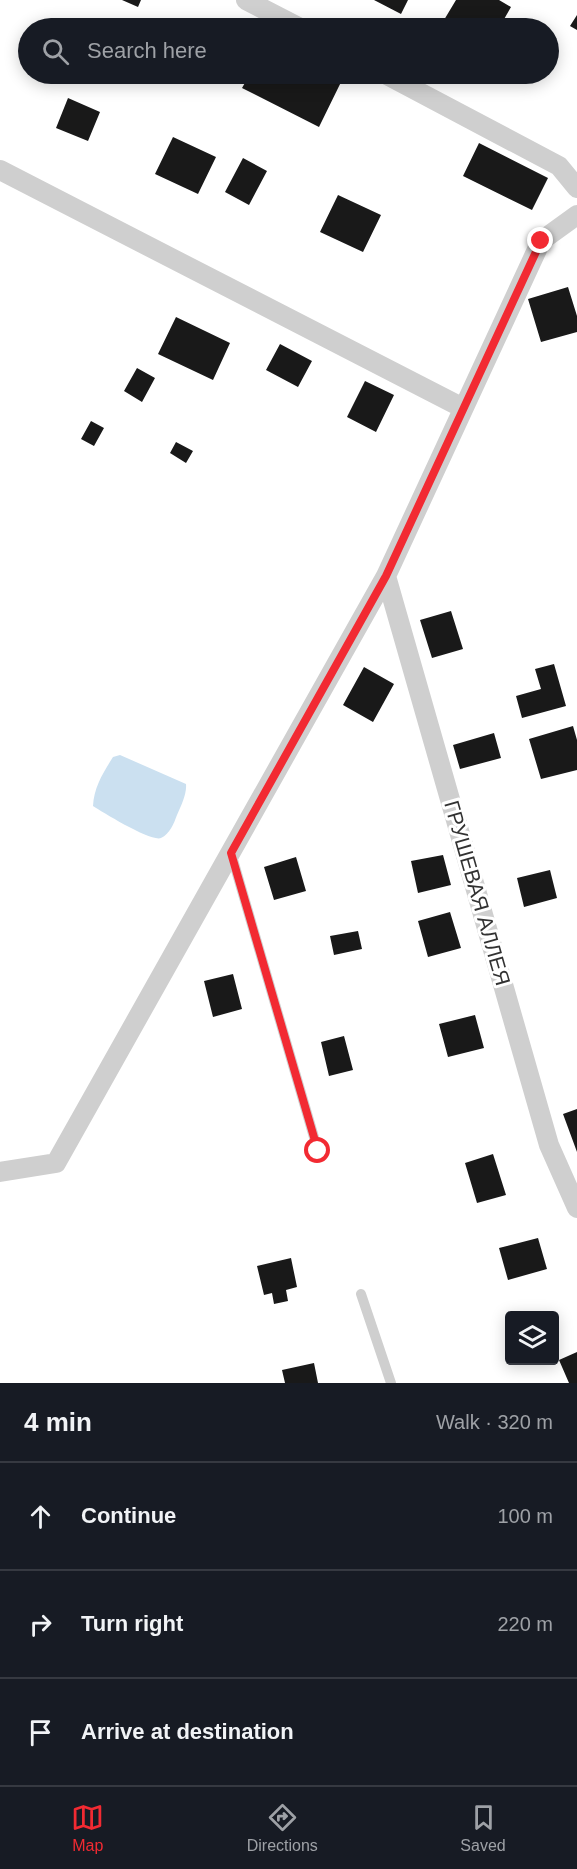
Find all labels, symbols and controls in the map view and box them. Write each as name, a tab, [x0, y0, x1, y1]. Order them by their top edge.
search box	[18, 18, 559, 84]
icon: search	[39, 35, 72, 68]
text: Search here	[87, 38, 207, 63]
route end	[527, 227, 553, 253]
street label: ГРУШЕВАЯ АЛЛЕЯ	[440, 798, 515, 988]
route start	[304, 1137, 330, 1163]
map controls	[505, 1311, 559, 1365]
button: layers	[505, 1311, 559, 1365]
text: 4 min	[24, 1407, 92, 1437]
text: Walk · 320 m	[436, 1411, 553, 1433]
icon: ahead	[24, 1500, 57, 1533]
text: Continue	[81, 1503, 176, 1528]
text: 100 m	[497, 1505, 553, 1527]
icon: right	[24, 1608, 57, 1641]
text: Turn right	[81, 1611, 183, 1636]
text: 220 m	[497, 1613, 553, 1635]
icon: arrive	[24, 1716, 57, 1749]
text: Arrive at destination	[81, 1719, 294, 1744]
tab: Map	[71, 1801, 104, 1855]
tab: Directions	[247, 1801, 318, 1855]
tab: Saved	[460, 1801, 506, 1855]

